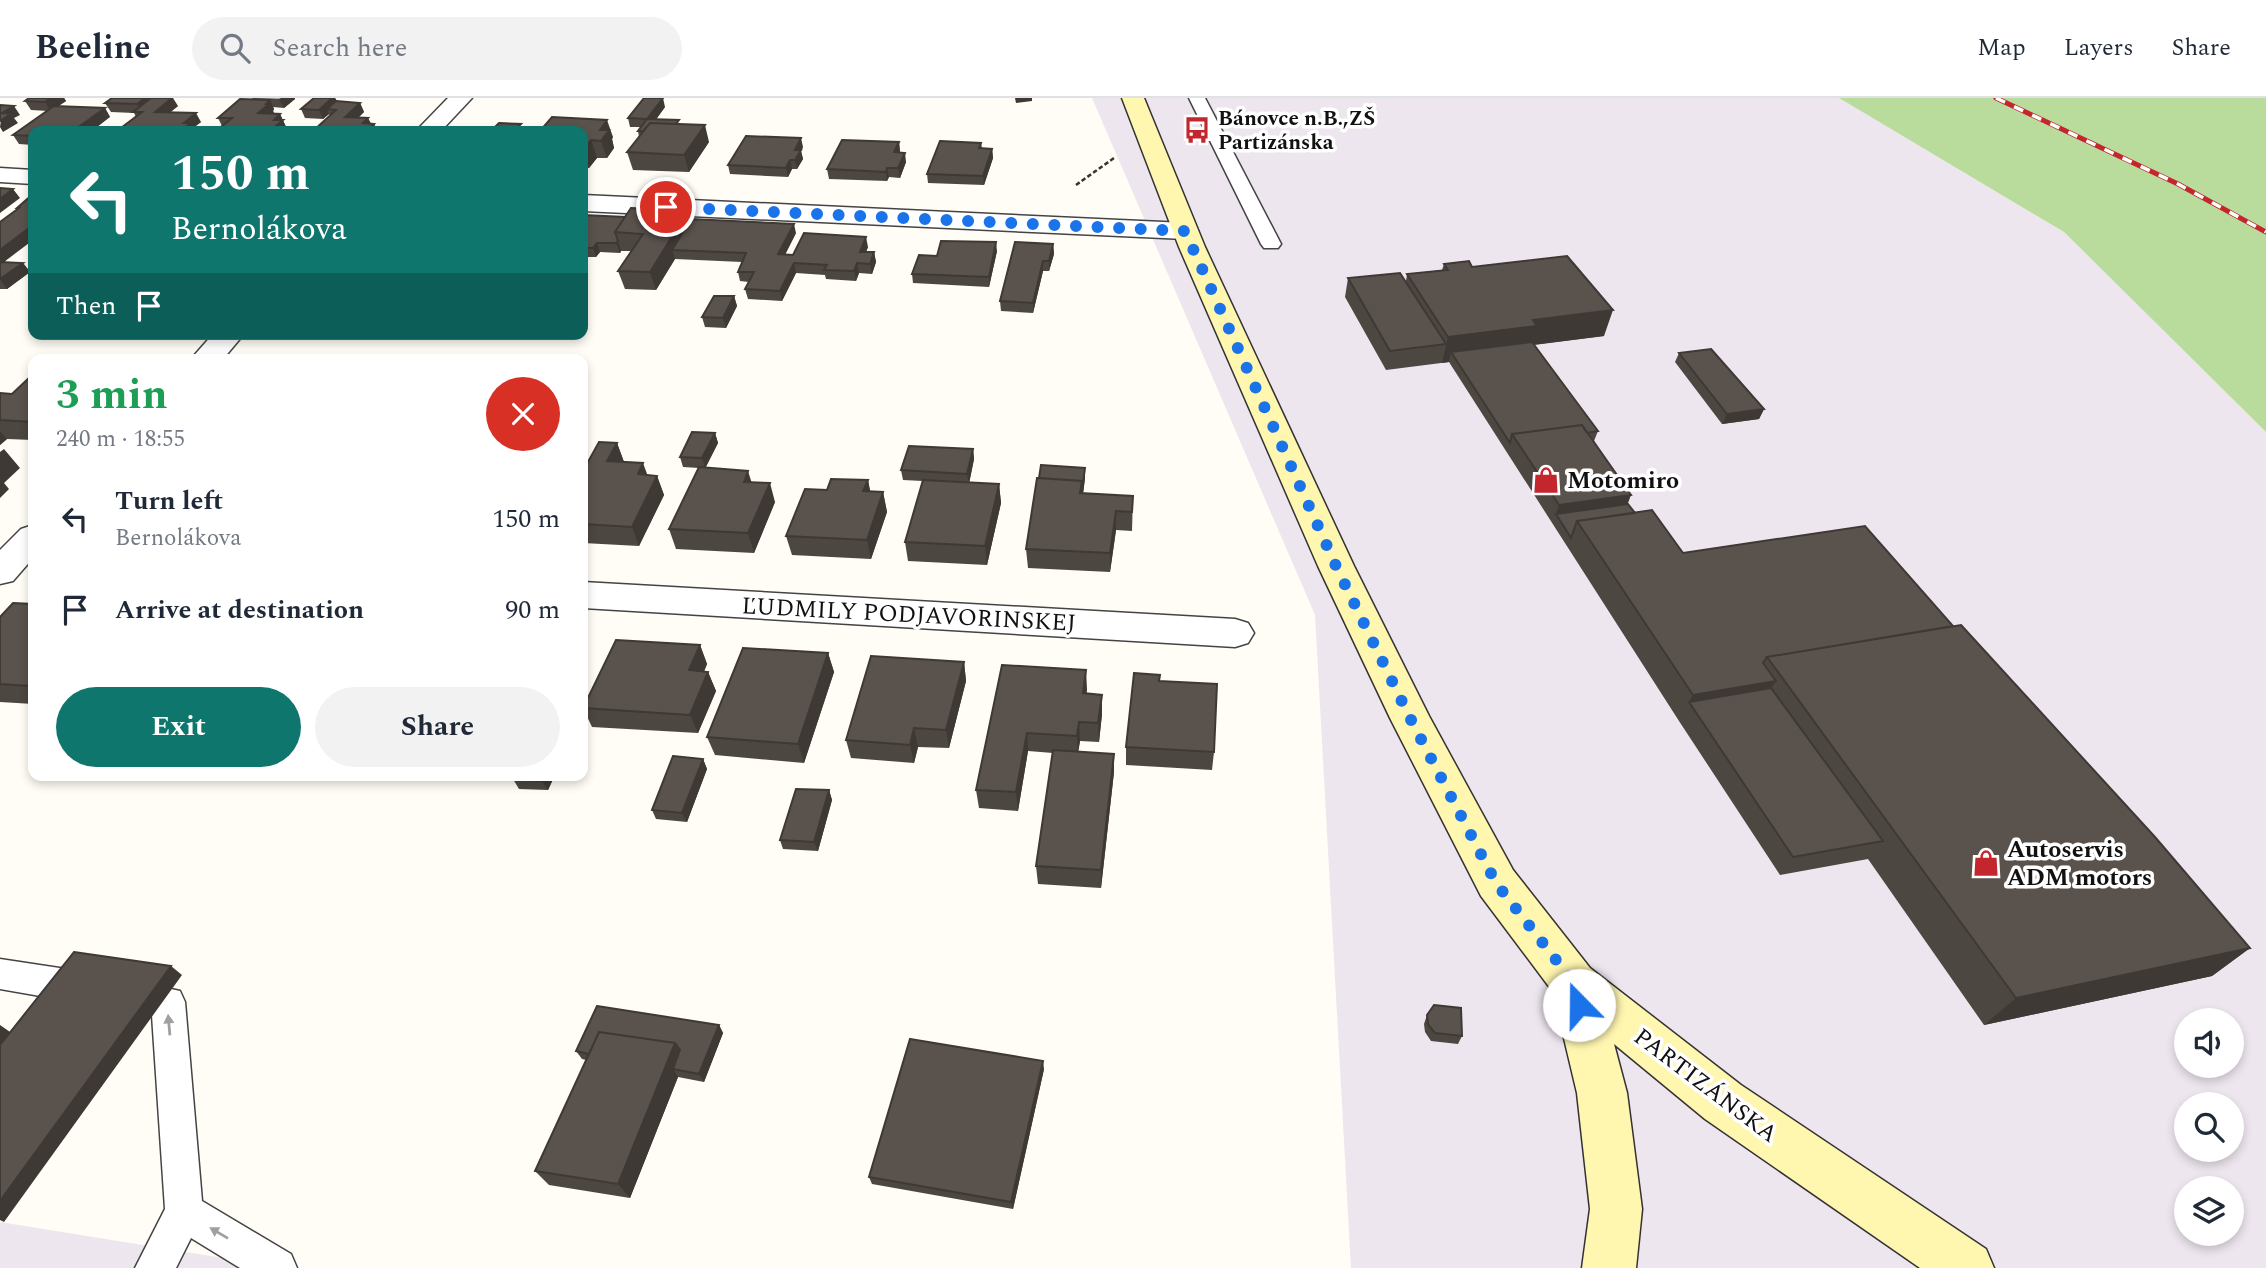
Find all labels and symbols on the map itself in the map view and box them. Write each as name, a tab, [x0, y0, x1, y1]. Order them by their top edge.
place label: Bánovce n.B.,ZŠ Partizánska	[1218, 103, 1375, 159]
bus stop icon: Bánovce n.B.,ZŠ Partizánska	[1182, 115, 1212, 145]
pin	[636, 177, 696, 237]
place label: Motomiro	[1567, 463, 1679, 499]
shop icon: Motomiro	[1531, 465, 1561, 495]
street label: ĽUDMILY PODJAVORINSKEJ	[741, 588, 1077, 642]
place label: Autoservis ADM motors	[2007, 832, 2152, 896]
shop icon: Autoservis ADM motors	[1971, 848, 2001, 878]
position arrow	[1542, 968, 1616, 1042]
one-way arrow	[164, 1014, 175, 1036]
street label: PARTIZÁNSKA	[1626, 1020, 1785, 1152]
one-way arrow	[209, 1226, 228, 1239]

